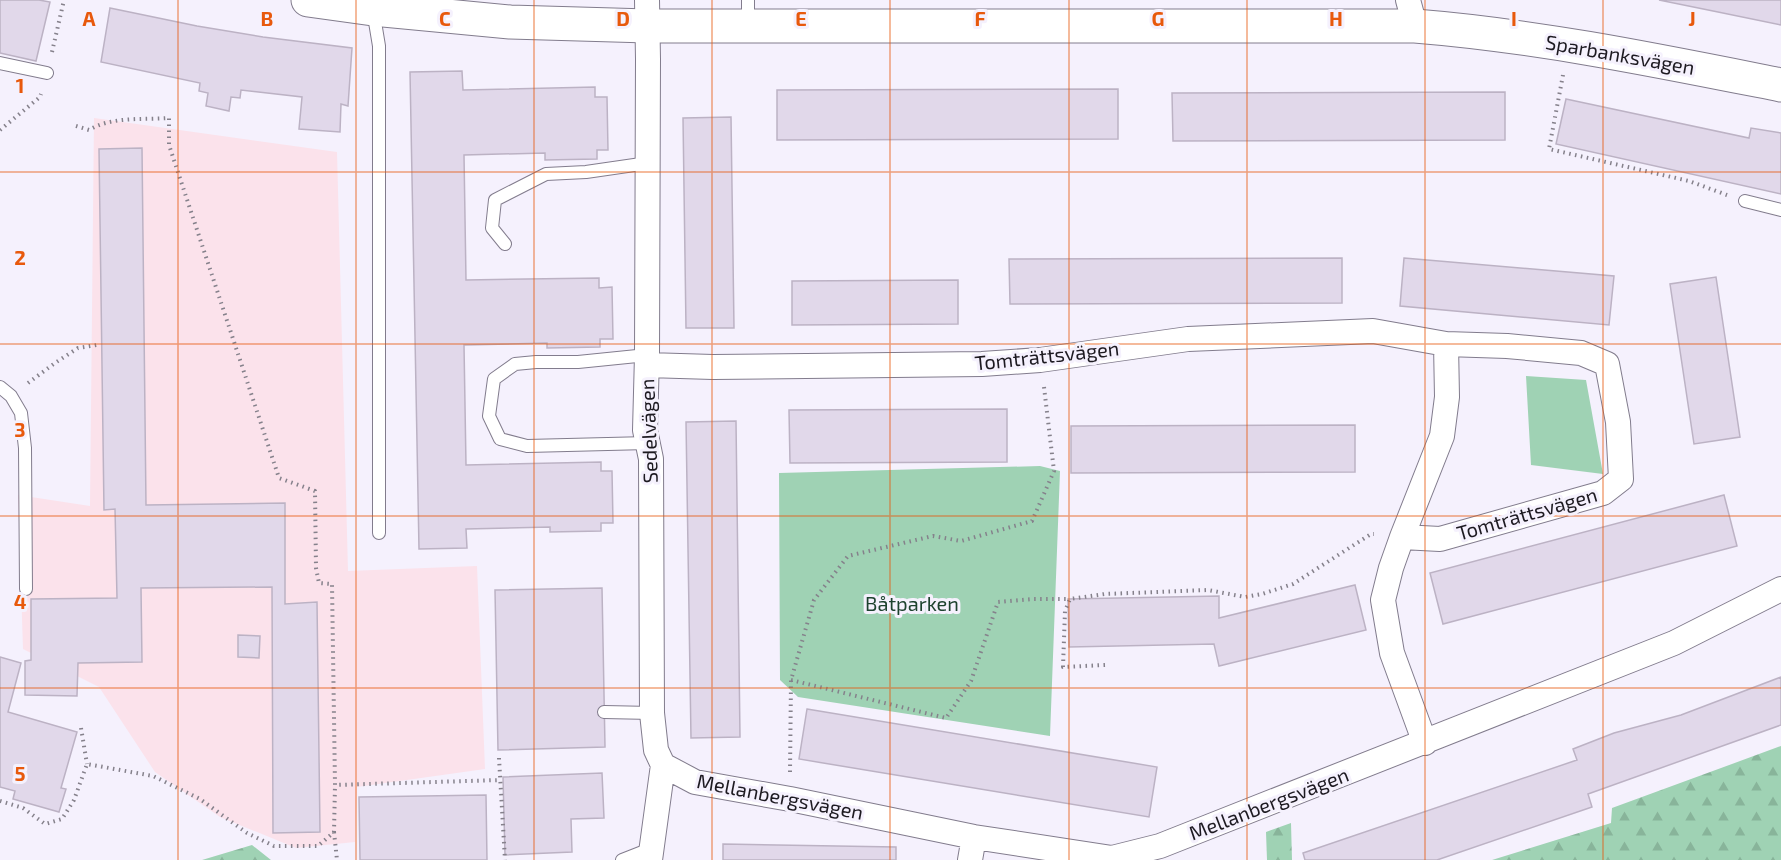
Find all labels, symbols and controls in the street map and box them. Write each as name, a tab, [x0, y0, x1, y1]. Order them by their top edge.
text: A	[82, 6, 96, 30]
text: B	[261, 6, 273, 30]
text: C	[439, 6, 451, 30]
text: D	[616, 6, 630, 30]
text: E	[795, 6, 807, 30]
text: F	[974, 6, 986, 30]
text: G	[1152, 6, 1164, 30]
text: H	[1329, 6, 1343, 30]
text: I	[1511, 6, 1517, 30]
text: J	[1688, 6, 1696, 30]
street label: Sparbanksvägen	[1544, 29, 1697, 79]
text: 1	[16, 73, 24, 97]
text: 2	[14, 245, 26, 269]
street label: Tomträttsvägen	[973, 335, 1120, 375]
street label: Sedelvägen	[634, 378, 662, 484]
text: 3	[14, 417, 26, 441]
street label: Tomträttsvägen	[1454, 482, 1600, 545]
text: 4	[14, 589, 27, 613]
park label: Båtparken	[865, 591, 959, 615]
text: 5	[14, 761, 26, 785]
street label: Mellanbergsvägen	[1185, 762, 1352, 845]
street label: Mellanbergsvägen	[695, 768, 865, 824]

